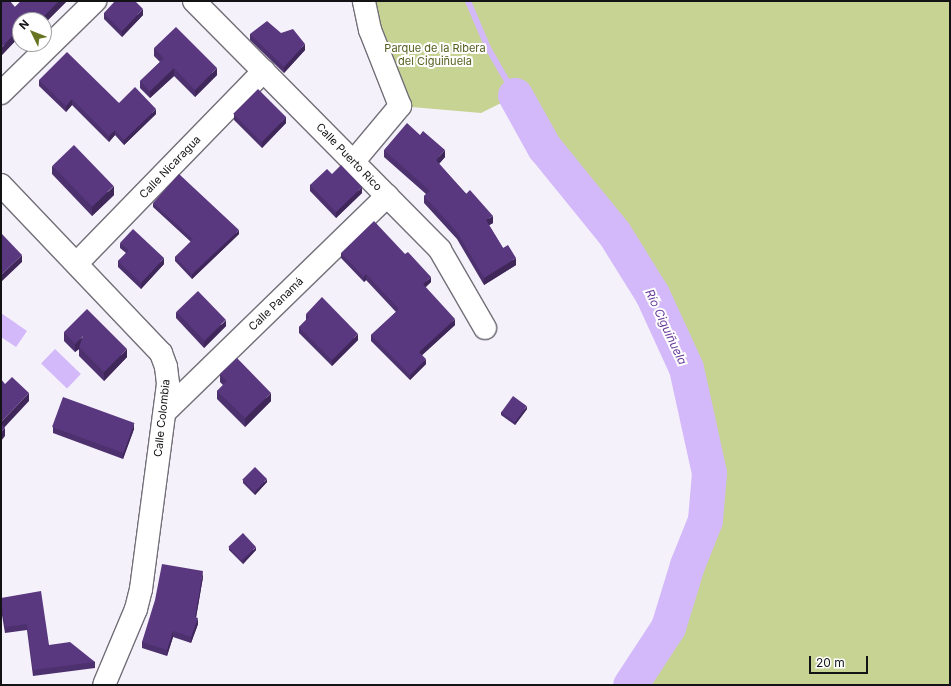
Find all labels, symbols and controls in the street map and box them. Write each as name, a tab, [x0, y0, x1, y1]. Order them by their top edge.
north arrow	[12, 12, 52, 52]
text: N	[16, 17, 32, 32]
park label: Parque de la Ribera del Ciguiñuela	[384, 42, 486, 68]
street label: Calle Puerto Rico	[313, 120, 385, 194]
street label: Calle Nicaragua	[137, 133, 203, 201]
street label: Calle Panamá	[246, 275, 306, 333]
water label: Río Ciguiñuela	[642, 287, 690, 367]
street label: Calle Colombia	[151, 378, 173, 458]
scale bar	[811, 648, 870, 674]
text: 20 m	[816, 655, 845, 670]

